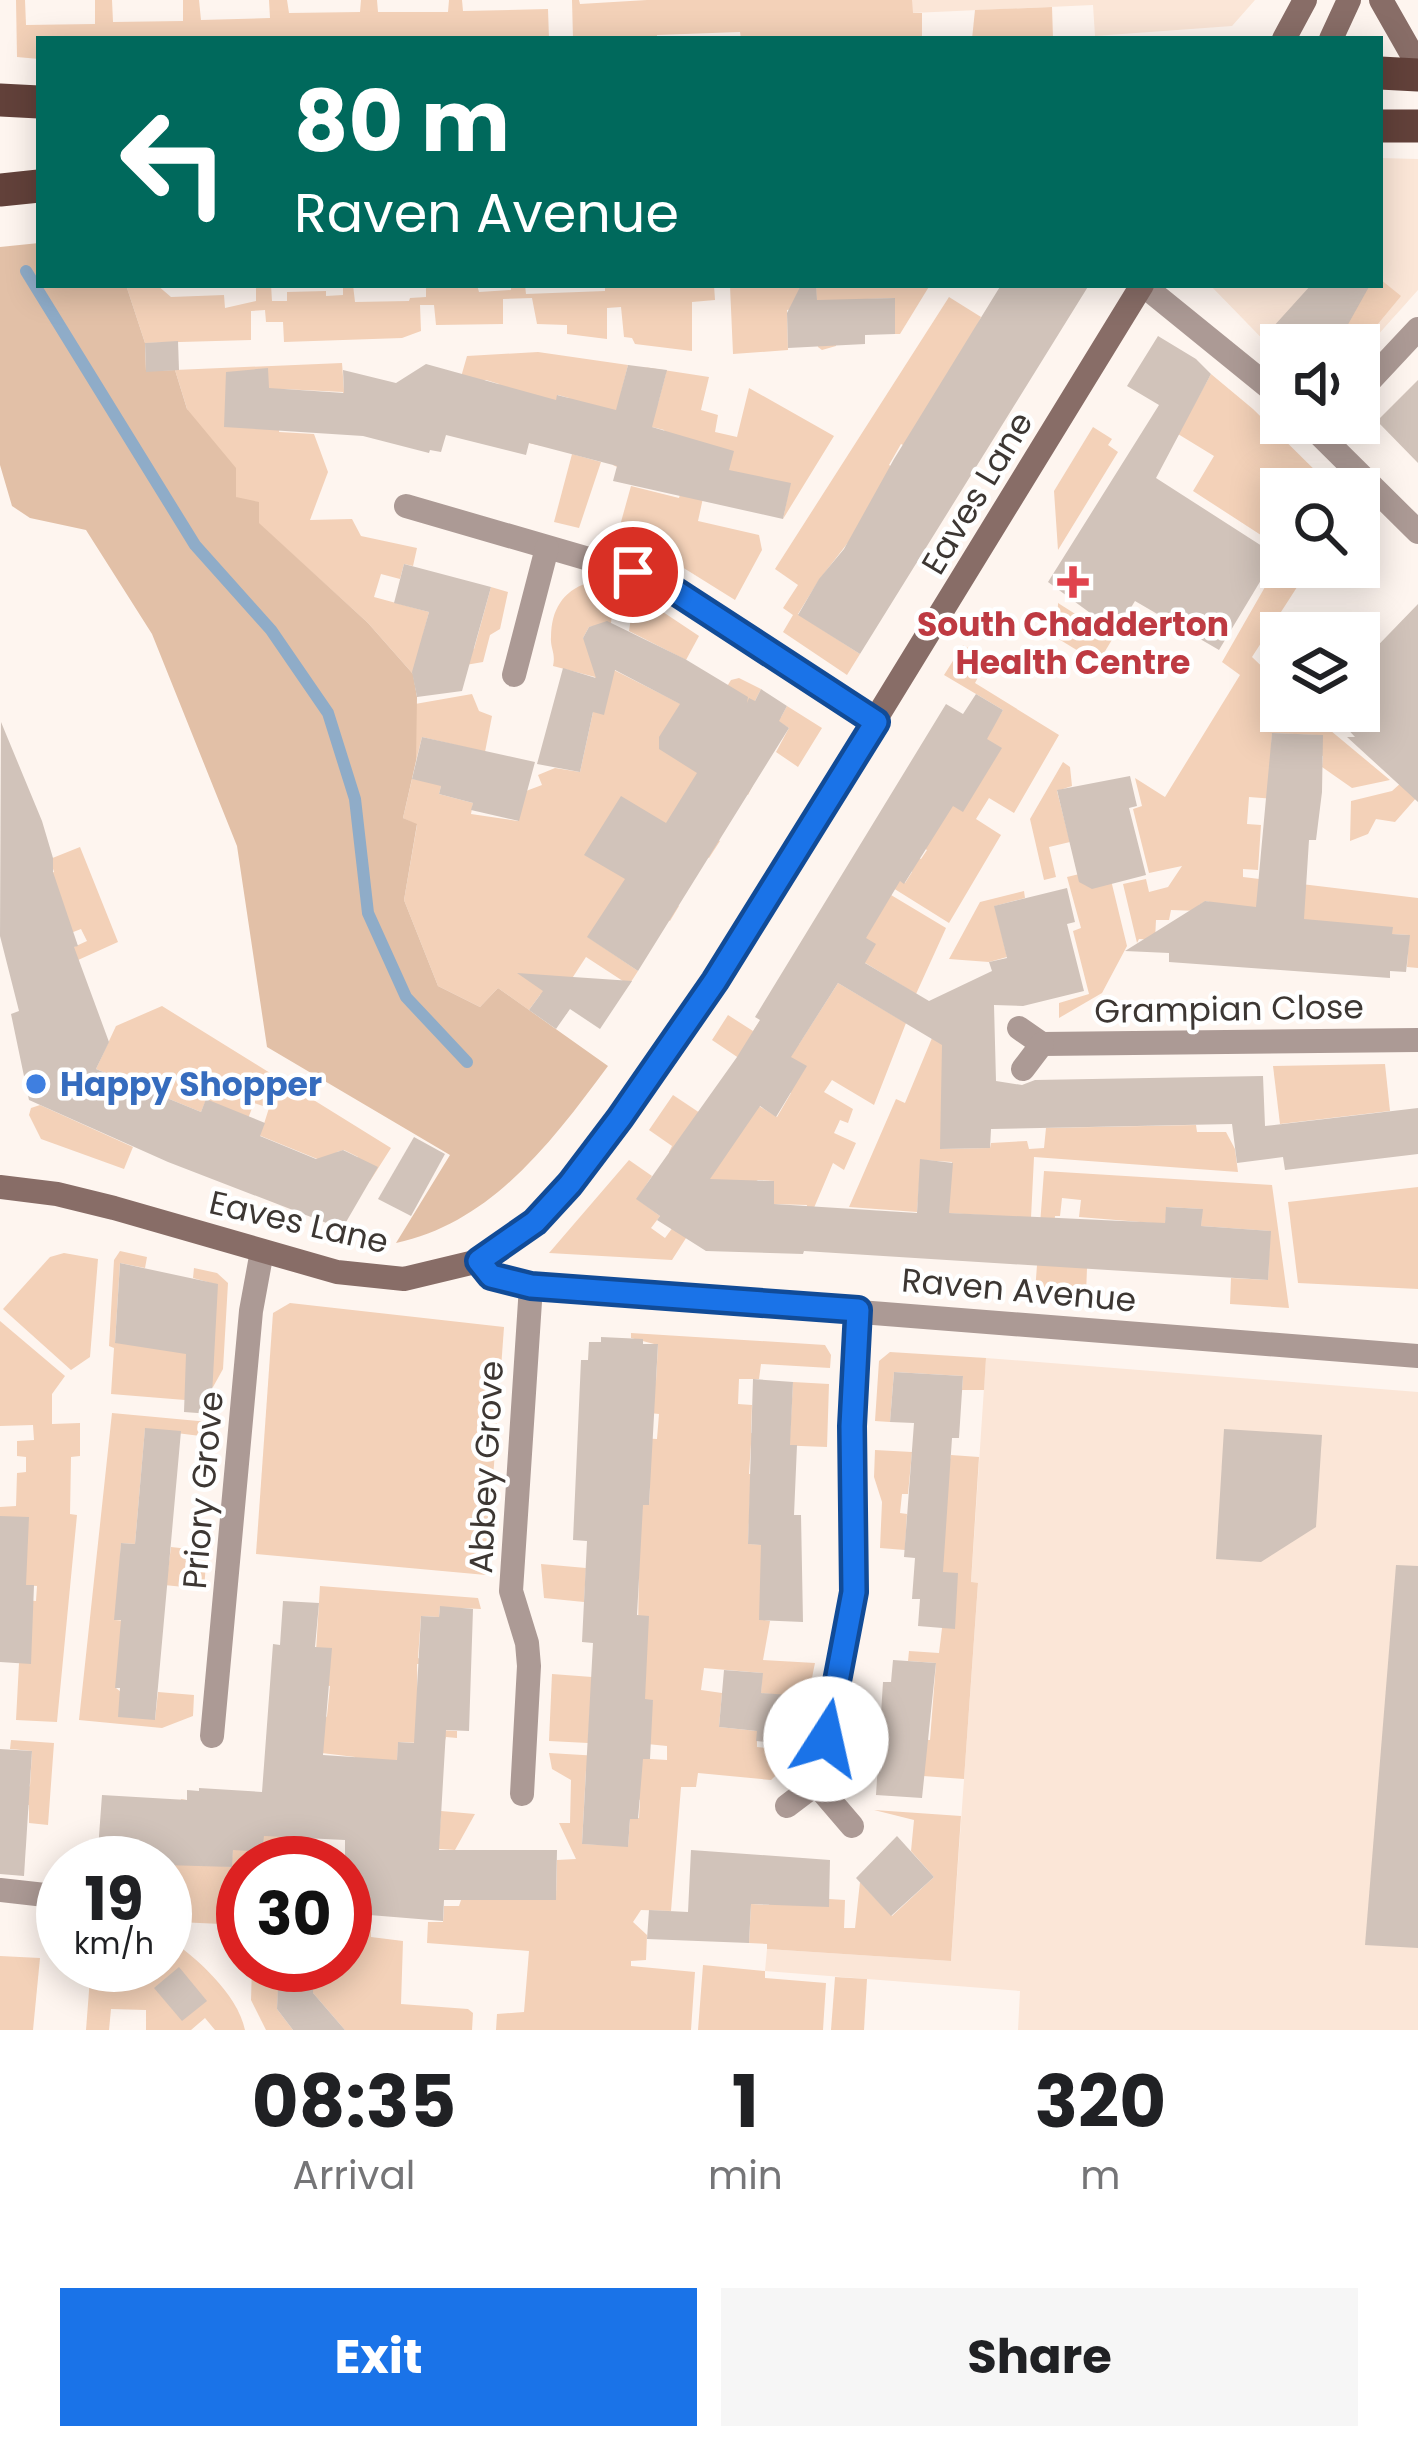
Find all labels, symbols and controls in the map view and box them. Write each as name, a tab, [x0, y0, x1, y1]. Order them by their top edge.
text: 80 m	[294, 63, 510, 180]
icon: left	[96, 84, 252, 240]
text: Raven Avenue	[294, 175, 679, 251]
map controls	[1260, 324, 1380, 732]
button: sound	[1260, 324, 1380, 444]
street label: Eaves Lane	[910, 403, 1044, 583]
button: search	[1260, 468, 1380, 588]
pin	[582, 521, 684, 623]
icon: arrive	[600, 539, 666, 605]
marker: South Chadderton Health Centre	[1057, 566, 1089, 598]
place label: South Chadderton Health Centre	[917, 601, 1229, 686]
button: layers	[1260, 612, 1380, 732]
street label: Grampian Close	[1094, 983, 1364, 1035]
place label: Happy Shopper	[60, 1061, 322, 1108]
marker: Happy Shopper	[23, 1071, 49, 1097]
street label: Eaves Lane	[205, 1179, 393, 1265]
street label: Raven Avenue	[900, 1256, 1138, 1324]
street label: Abbey Grove	[457, 1360, 515, 1574]
street label: Priory Grove	[171, 1389, 235, 1591]
position arrow	[763, 1676, 889, 1802]
speed limit sign: 30	[216, 1836, 372, 1992]
text: 19	[84, 1857, 144, 1941]
text: km/h	[74, 1922, 154, 1965]
text: 08:35	[252, 2051, 456, 2152]
text: 1	[732, 2051, 759, 2152]
text: 320	[1035, 2051, 1166, 2152]
text: Arrival	[293, 2148, 415, 2203]
text: min	[708, 2148, 783, 2203]
text: m	[1080, 2148, 1120, 2203]
button: Exit	[60, 2288, 697, 2426]
button: Share	[721, 2288, 1358, 2426]

